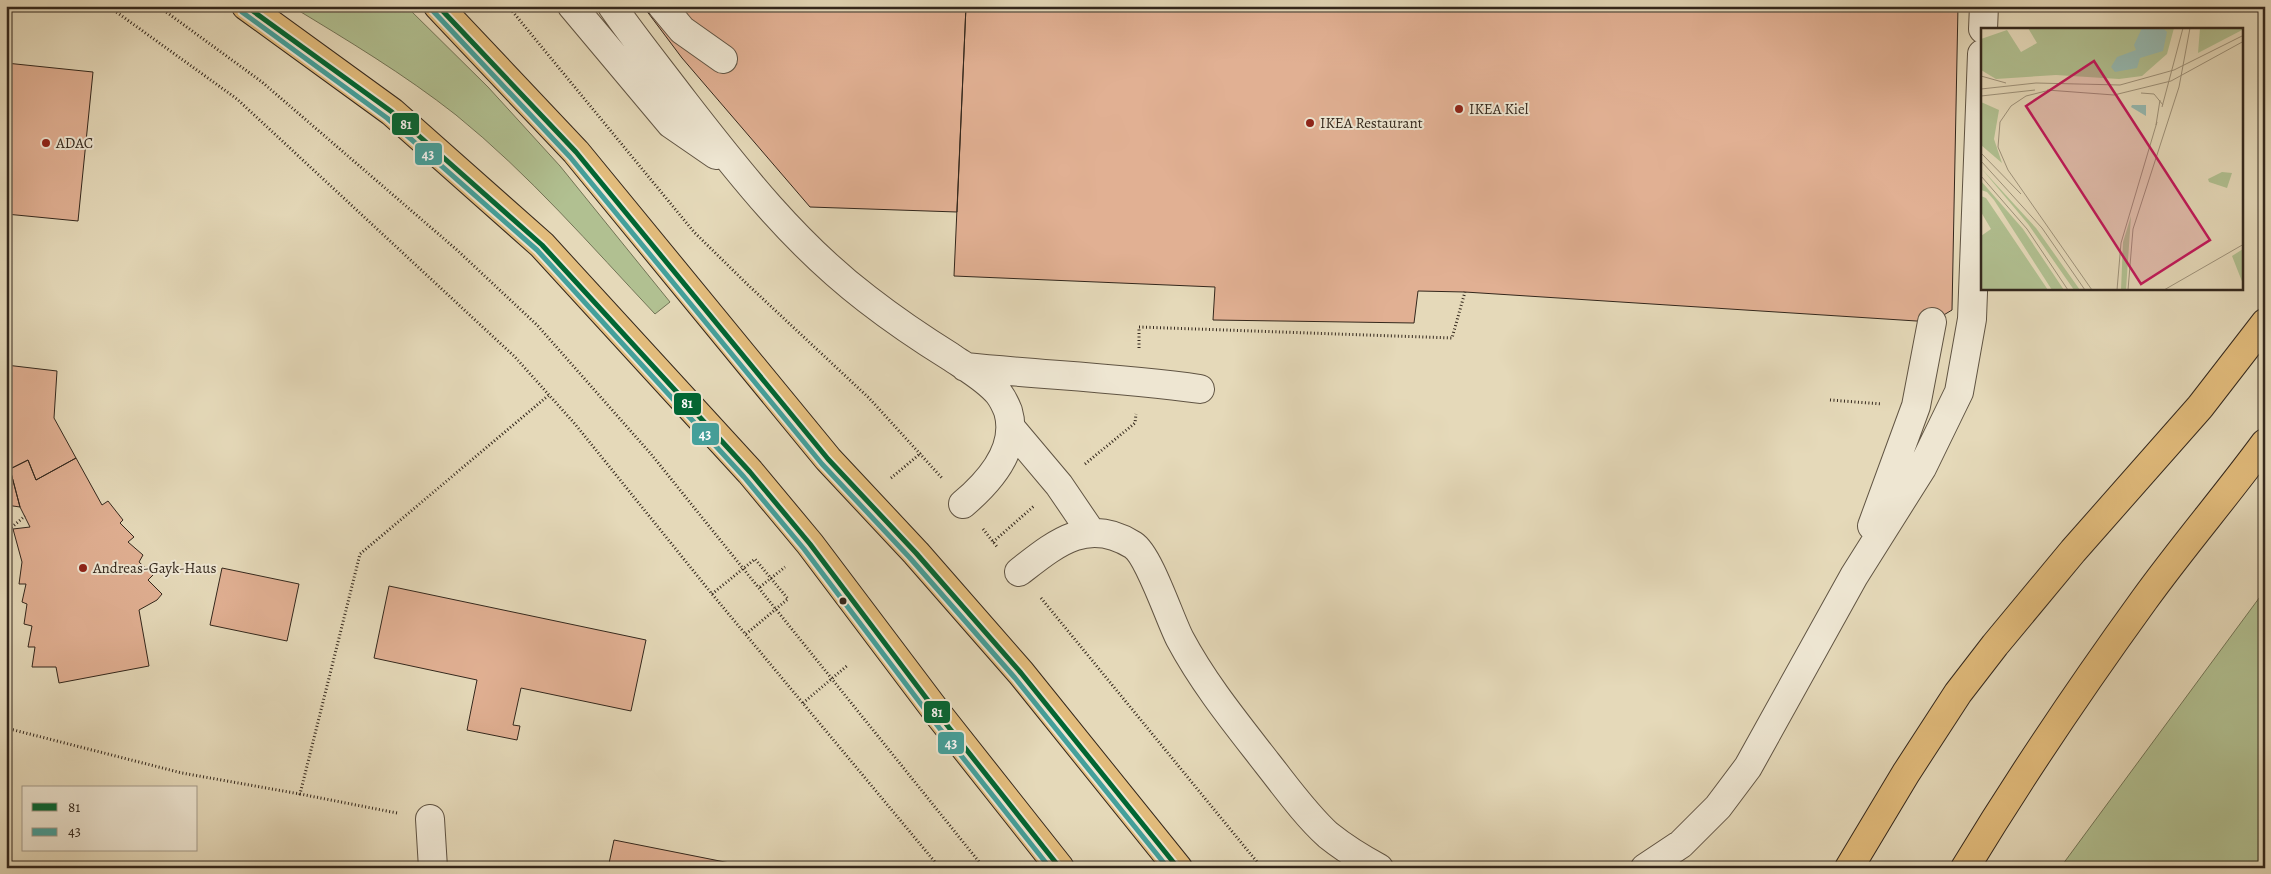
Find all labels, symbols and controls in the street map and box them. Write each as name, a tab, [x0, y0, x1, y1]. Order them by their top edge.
inset map	[1981, 28, 2244, 290]
place label: IKEA Kiel	[1469, 99, 1529, 119]
marker: IKEA Kiel	[1453, 103, 1465, 115]
line badge: 81	[391, 112, 420, 136]
place label: IKEA Restaurant	[1320, 113, 1423, 133]
text: 81	[400, 115, 412, 134]
marker: IKEA Restaurant	[1304, 117, 1316, 129]
place label: ADAC	[55, 133, 93, 153]
marker: ADAC	[40, 137, 52, 149]
line badge: 43	[414, 142, 443, 166]
text: 43	[422, 145, 434, 164]
line badge: 81	[673, 392, 702, 416]
text: 81	[681, 394, 693, 413]
line badge: 43	[691, 422, 720, 446]
text: 43	[699, 425, 711, 444]
place label: Andreas-Gayk-Haus	[92, 558, 216, 578]
marker: Andreas-Gayk-Haus	[77, 562, 89, 574]
unlabelled marker	[838, 596, 848, 606]
line badge: 81	[923, 700, 951, 724]
text: 81	[931, 703, 943, 722]
line badge: 43	[937, 731, 965, 755]
text: 43	[945, 734, 957, 753]
legend	[22, 786, 198, 852]
text: 81	[68, 797, 80, 817]
text: 43	[68, 821, 81, 841]

